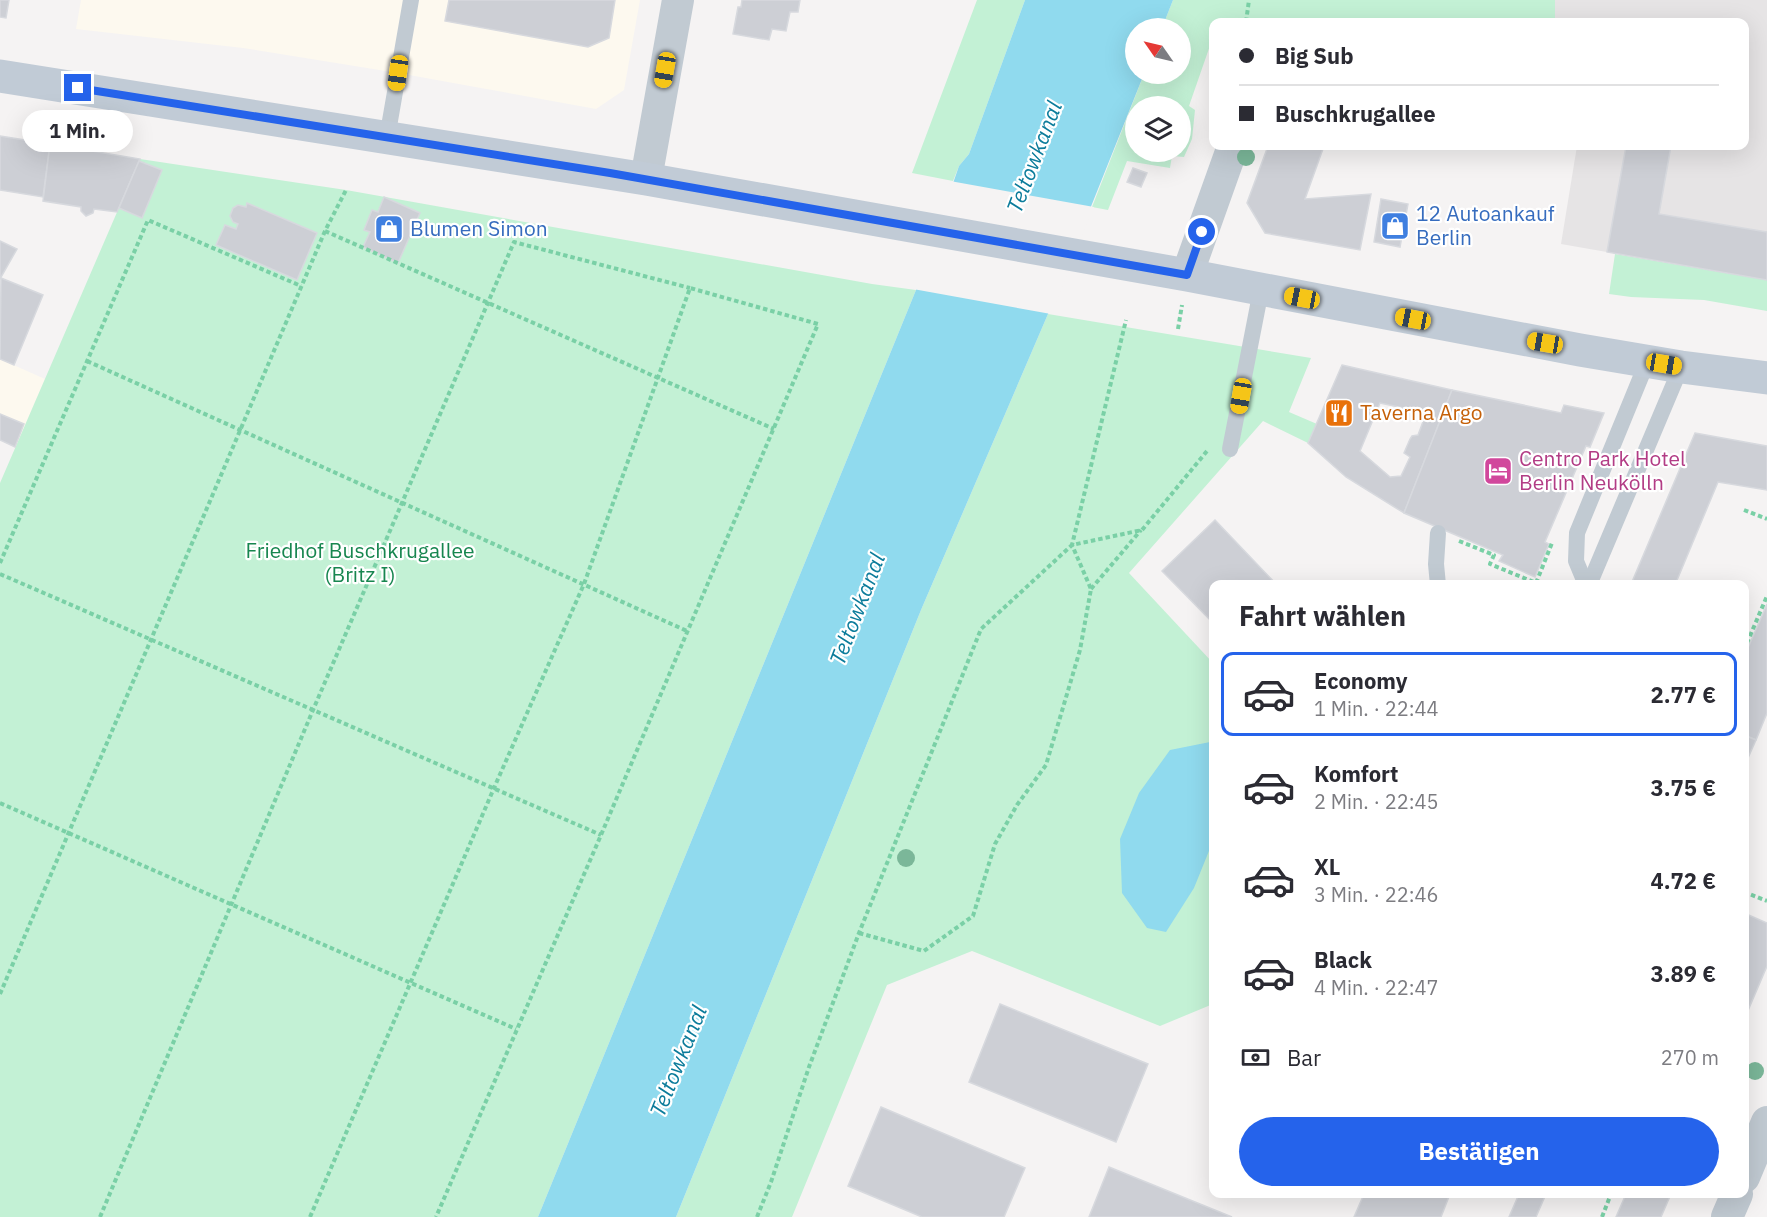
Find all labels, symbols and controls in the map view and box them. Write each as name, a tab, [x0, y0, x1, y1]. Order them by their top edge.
north arrow	[1125, 18, 1191, 84]
map controls	[1125, 18, 1191, 162]
text: Big Sub	[1275, 41, 1354, 70]
car	[653, 51, 677, 89]
car	[387, 54, 409, 92]
route end	[64, 74, 91, 101]
button: layers	[1125, 96, 1191, 162]
water label: Teltowkanal	[999, 97, 1068, 217]
text: Buschkrugallee	[1275, 99, 1436, 128]
callout: 1 Min.	[22, 109, 134, 151]
text: 1 Min.	[49, 117, 106, 144]
place label: 12 Autoankauf Berlin	[1416, 199, 1555, 251]
shop icon: 12 Autoankauf Berlin	[1379, 210, 1411, 242]
shop icon: Blumen Simon	[373, 213, 405, 245]
place label: Blumen Simon	[410, 214, 548, 242]
route start	[1188, 218, 1215, 245]
car	[1283, 286, 1321, 310]
car	[1394, 307, 1432, 331]
car	[1526, 331, 1564, 355]
car	[1645, 352, 1683, 376]
car	[1229, 377, 1253, 415]
restaurant icon: Taverna Argo	[1323, 397, 1355, 429]
place label: Taverna Argo	[1360, 398, 1483, 426]
place label: Centro Park Hotel Berlin Neukölln	[1519, 444, 1686, 496]
hotel icon: Centro Park Hotel Berlin Neukölln	[1482, 455, 1514, 487]
park label: Friedhof Buschkrugallee (Britz I)	[246, 536, 474, 588]
water label: Teltowkanal	[822, 549, 891, 669]
text: Fahrt wählen	[1239, 598, 1406, 633]
text: Economy	[1314, 666, 1408, 695]
icon: car	[1242, 667, 1296, 721]
text: 2.77 €	[1651, 680, 1716, 709]
text: 1 Min. · 22:44	[1314, 695, 1439, 722]
text: Komfort	[1314, 759, 1399, 788]
icon: car	[1242, 760, 1296, 814]
text: 3.75 €	[1651, 773, 1716, 802]
text: 2 Min. · 22:45	[1314, 788, 1439, 815]
text: XL	[1314, 852, 1340, 881]
icon: car	[1242, 853, 1296, 907]
text: 4.72 €	[1651, 866, 1716, 895]
text: 3 Min. · 22:46	[1314, 881, 1439, 908]
text: Black	[1314, 945, 1372, 974]
icon: car	[1242, 946, 1296, 1000]
text: 3.89 €	[1651, 959, 1716, 988]
text: 4 Min. · 22:47	[1314, 974, 1439, 1001]
water label: Teltowkanal	[642, 1001, 713, 1121]
icon: cash	[1239, 1041, 1272, 1074]
text: Bar	[1287, 1043, 1321, 1072]
text: 270 m	[1661, 1044, 1719, 1071]
button: Bestätigen	[1239, 1117, 1719, 1186]

